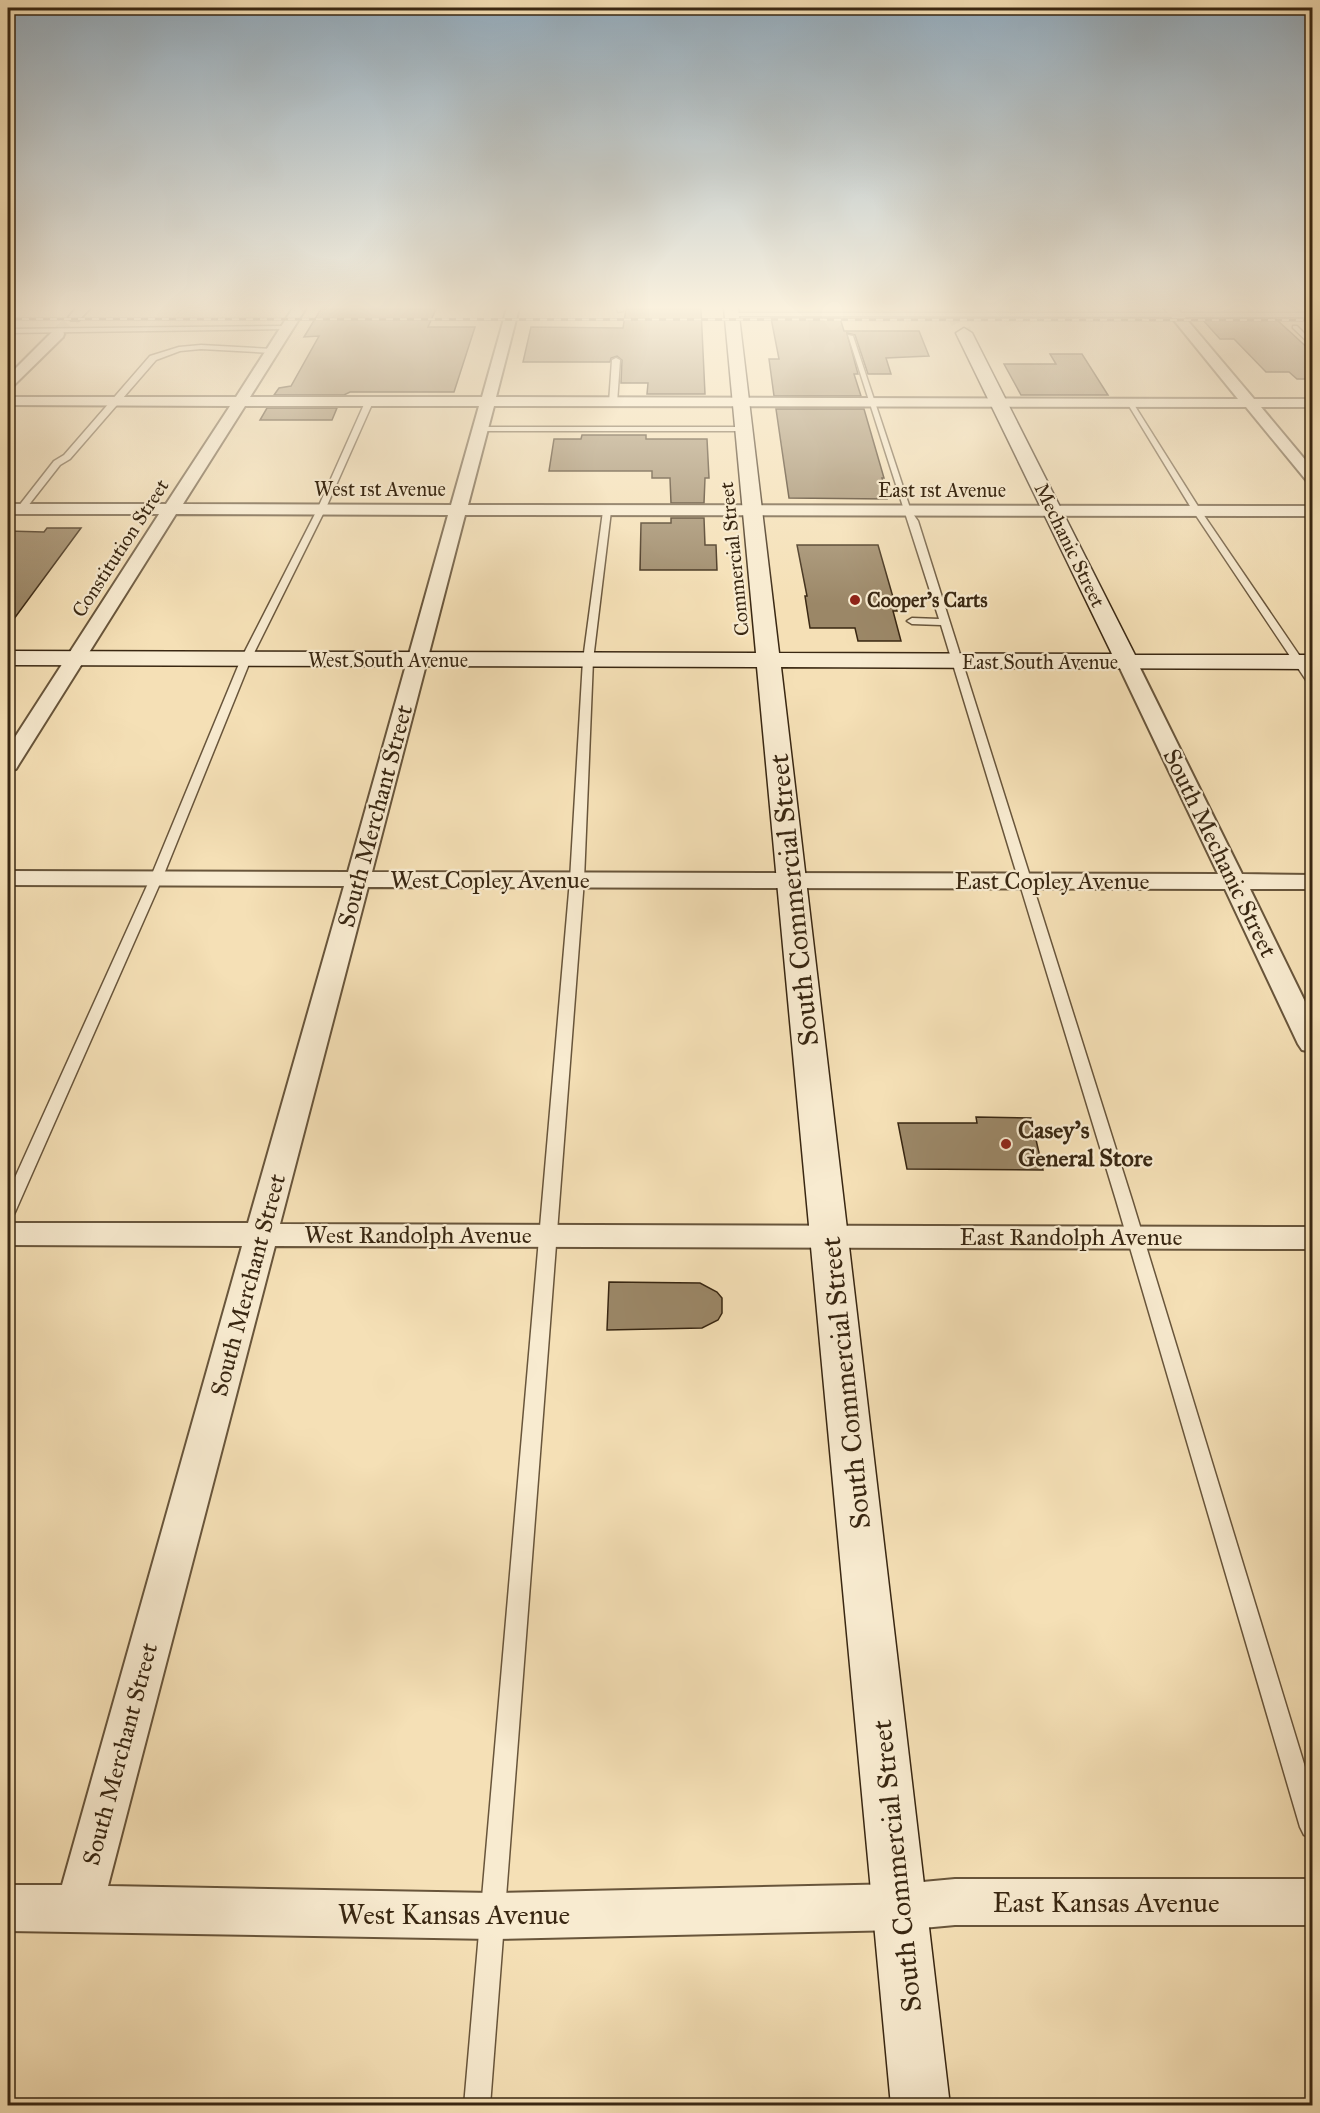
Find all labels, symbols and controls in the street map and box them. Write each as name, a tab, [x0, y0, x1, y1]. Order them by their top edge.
street label: Constitution Street	[66, 474, 174, 622]
street label: West 1st Avenue	[314, 477, 446, 501]
street label: East 1st Avenue	[878, 478, 1006, 502]
street label: Mechanic Street	[1030, 479, 1110, 611]
street label: Commercial Street	[714, 481, 754, 637]
place label: Cooper's Carts	[867, 588, 988, 613]
marker: Cooper's Carts	[848, 593, 862, 607]
street label: West South Avenue	[308, 648, 468, 672]
street label: East South Avenue	[962, 650, 1118, 674]
street label: South Merchant Street	[331, 701, 419, 930]
street label: South Mechanic Street	[1156, 744, 1284, 963]
street label: South Commercial Street	[761, 752, 826, 1048]
street label: West Copley Avenue	[390, 865, 590, 895]
street label: East Copley Avenue	[955, 866, 1150, 896]
place label: Casey's General Store	[1018, 1115, 1153, 1173]
marker: Casey's General Store	[999, 1137, 1013, 1151]
street label: South Merchant Street	[204, 1170, 292, 1399]
street label: West Randolph Avenue	[304, 1220, 532, 1250]
street label: East Randolph Avenue	[960, 1222, 1182, 1252]
street label: South Commercial Street	[813, 1235, 878, 1531]
street label: South Merchant Street	[76, 1639, 164, 1868]
street label: South Commercial Street	[864, 1718, 929, 2014]
street label: East Kansas Avenue	[992, 1885, 1220, 1920]
street label: West Kansas Avenue	[338, 1897, 570, 1932]

